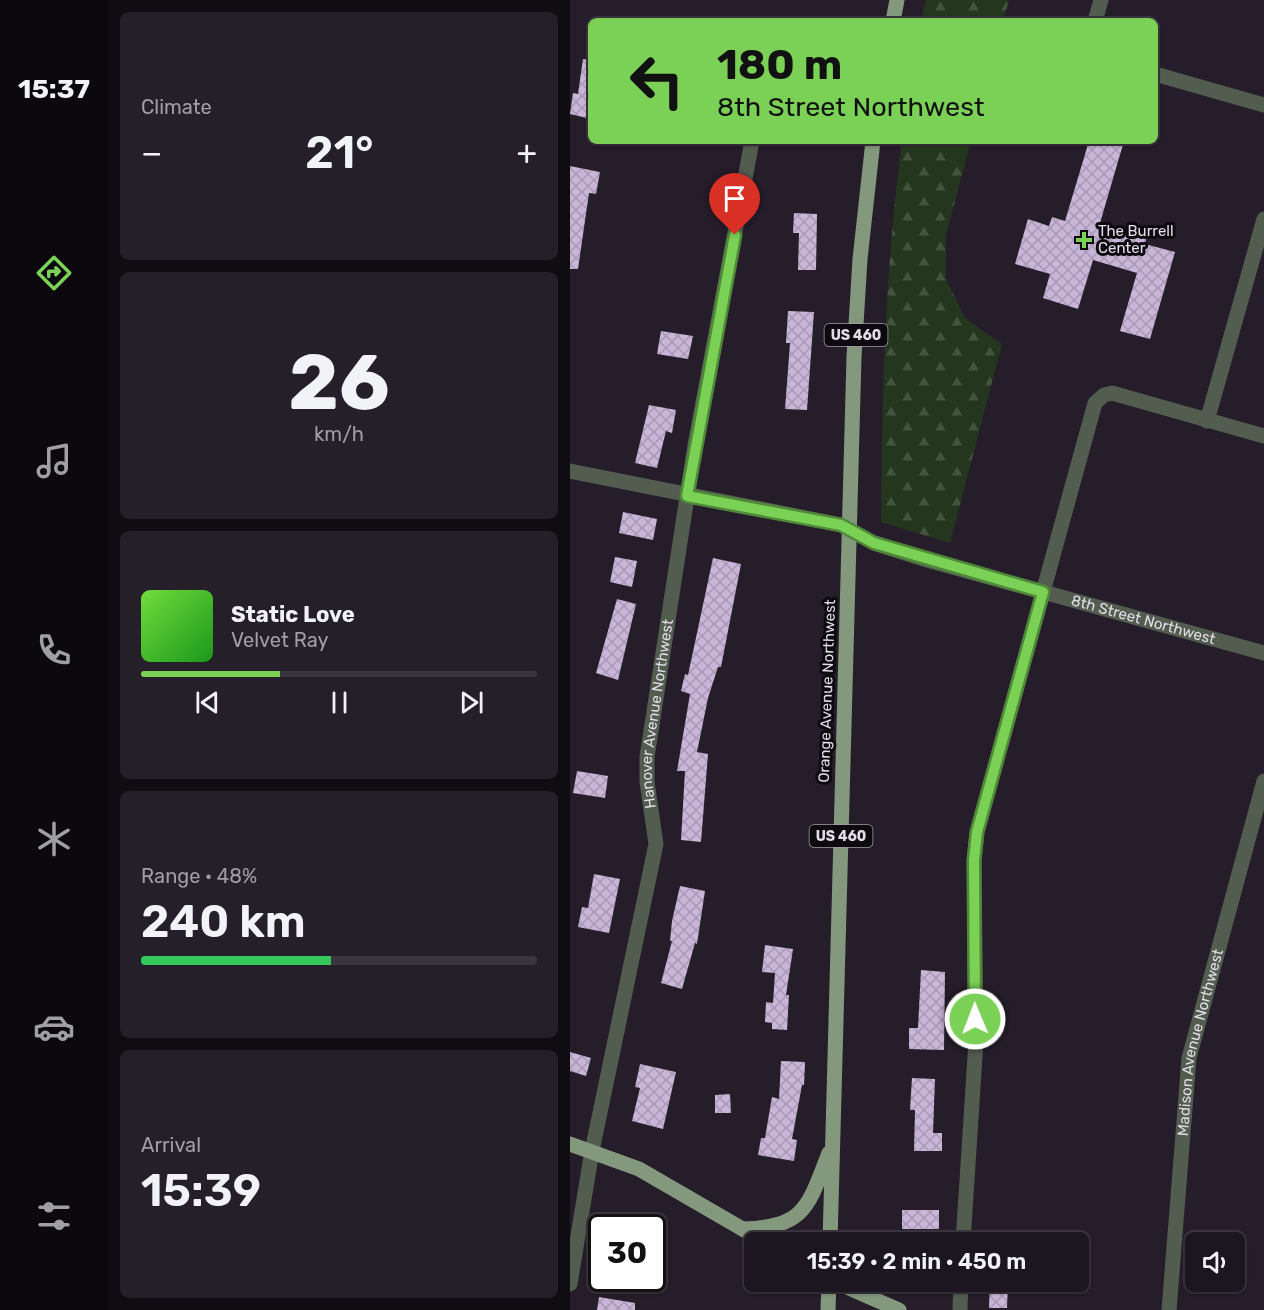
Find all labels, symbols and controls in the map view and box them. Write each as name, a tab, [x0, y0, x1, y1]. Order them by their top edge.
text: 180 m	[717, 40, 842, 90]
icon: left	[618, 42, 696, 120]
text: 15:37	[18, 73, 90, 105]
text: 8th Street Northwest	[717, 91, 985, 123]
text: Climate	[141, 95, 212, 119]
text: 21°	[305, 126, 374, 179]
text: −	[141, 133, 162, 172]
text: +	[516, 133, 537, 172]
pin	[709, 173, 760, 235]
icon: arrive	[718, 182, 751, 215]
place label: The Burrell Center	[1098, 222, 1174, 257]
marker: The Burrell Center	[1075, 231, 1093, 249]
icon: directions	[33, 252, 75, 294]
road number: US 460	[824, 324, 888, 346]
text: 26	[288, 336, 390, 429]
text: km/h	[314, 422, 364, 446]
icon: music	[33, 440, 75, 482]
street label: 8th Street Northwest	[1069, 591, 1218, 648]
street label: Orange Avenue Northwest	[815, 599, 839, 783]
text: Static Love	[231, 601, 355, 628]
street label: Hanover Avenue Northwest	[638, 618, 677, 810]
text: Velvet Ray	[231, 628, 329, 652]
icon: phone	[33, 629, 75, 671]
icon: previous	[191, 686, 224, 719]
icon: pause	[323, 686, 356, 719]
icon: next	[455, 686, 488, 719]
icon: climate	[33, 818, 75, 860]
road number: US 460	[810, 825, 872, 847]
text: Range · 48%	[141, 864, 257, 888]
text: 240 km	[141, 895, 306, 948]
street label: Madison Avenue Northwest	[1174, 947, 1227, 1137]
position arrow	[943, 987, 1007, 1051]
icon: car	[33, 1006, 75, 1048]
text: Arrival	[141, 1133, 201, 1157]
text: 15:39	[141, 1164, 261, 1217]
icon: filters	[33, 1195, 75, 1237]
speed limit sign: 30	[588, 1214, 666, 1292]
map controls	[1185, 1232, 1245, 1292]
button: sound	[1185, 1232, 1245, 1292]
text: 15:39 · 2 min · 450 m	[807, 1248, 1026, 1275]

